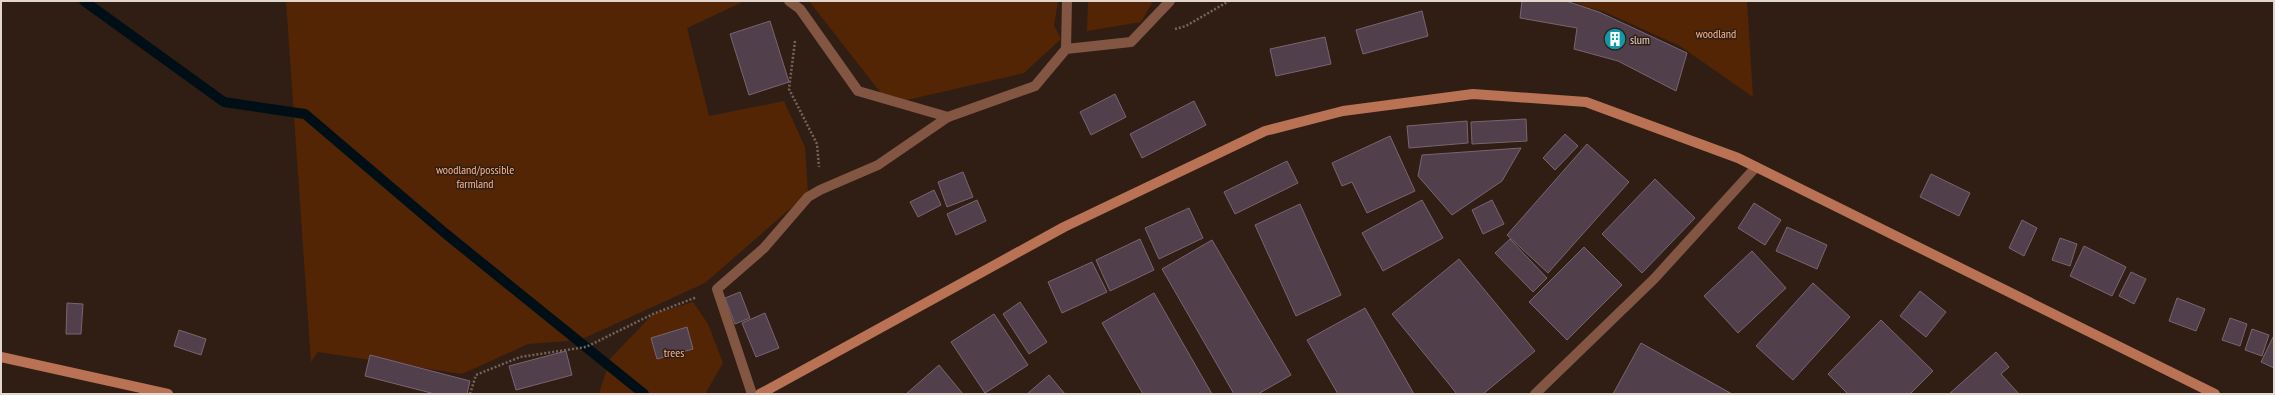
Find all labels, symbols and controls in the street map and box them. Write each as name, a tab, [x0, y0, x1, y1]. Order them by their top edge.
building icon: slum	[1602, 26, 1628, 52]
park label: woodland	[1696, 26, 1736, 41]
place label: slum	[1630, 32, 1650, 47]
park label: woodland/possible farmland	[436, 162, 514, 191]
park label: trees	[664, 345, 684, 360]

